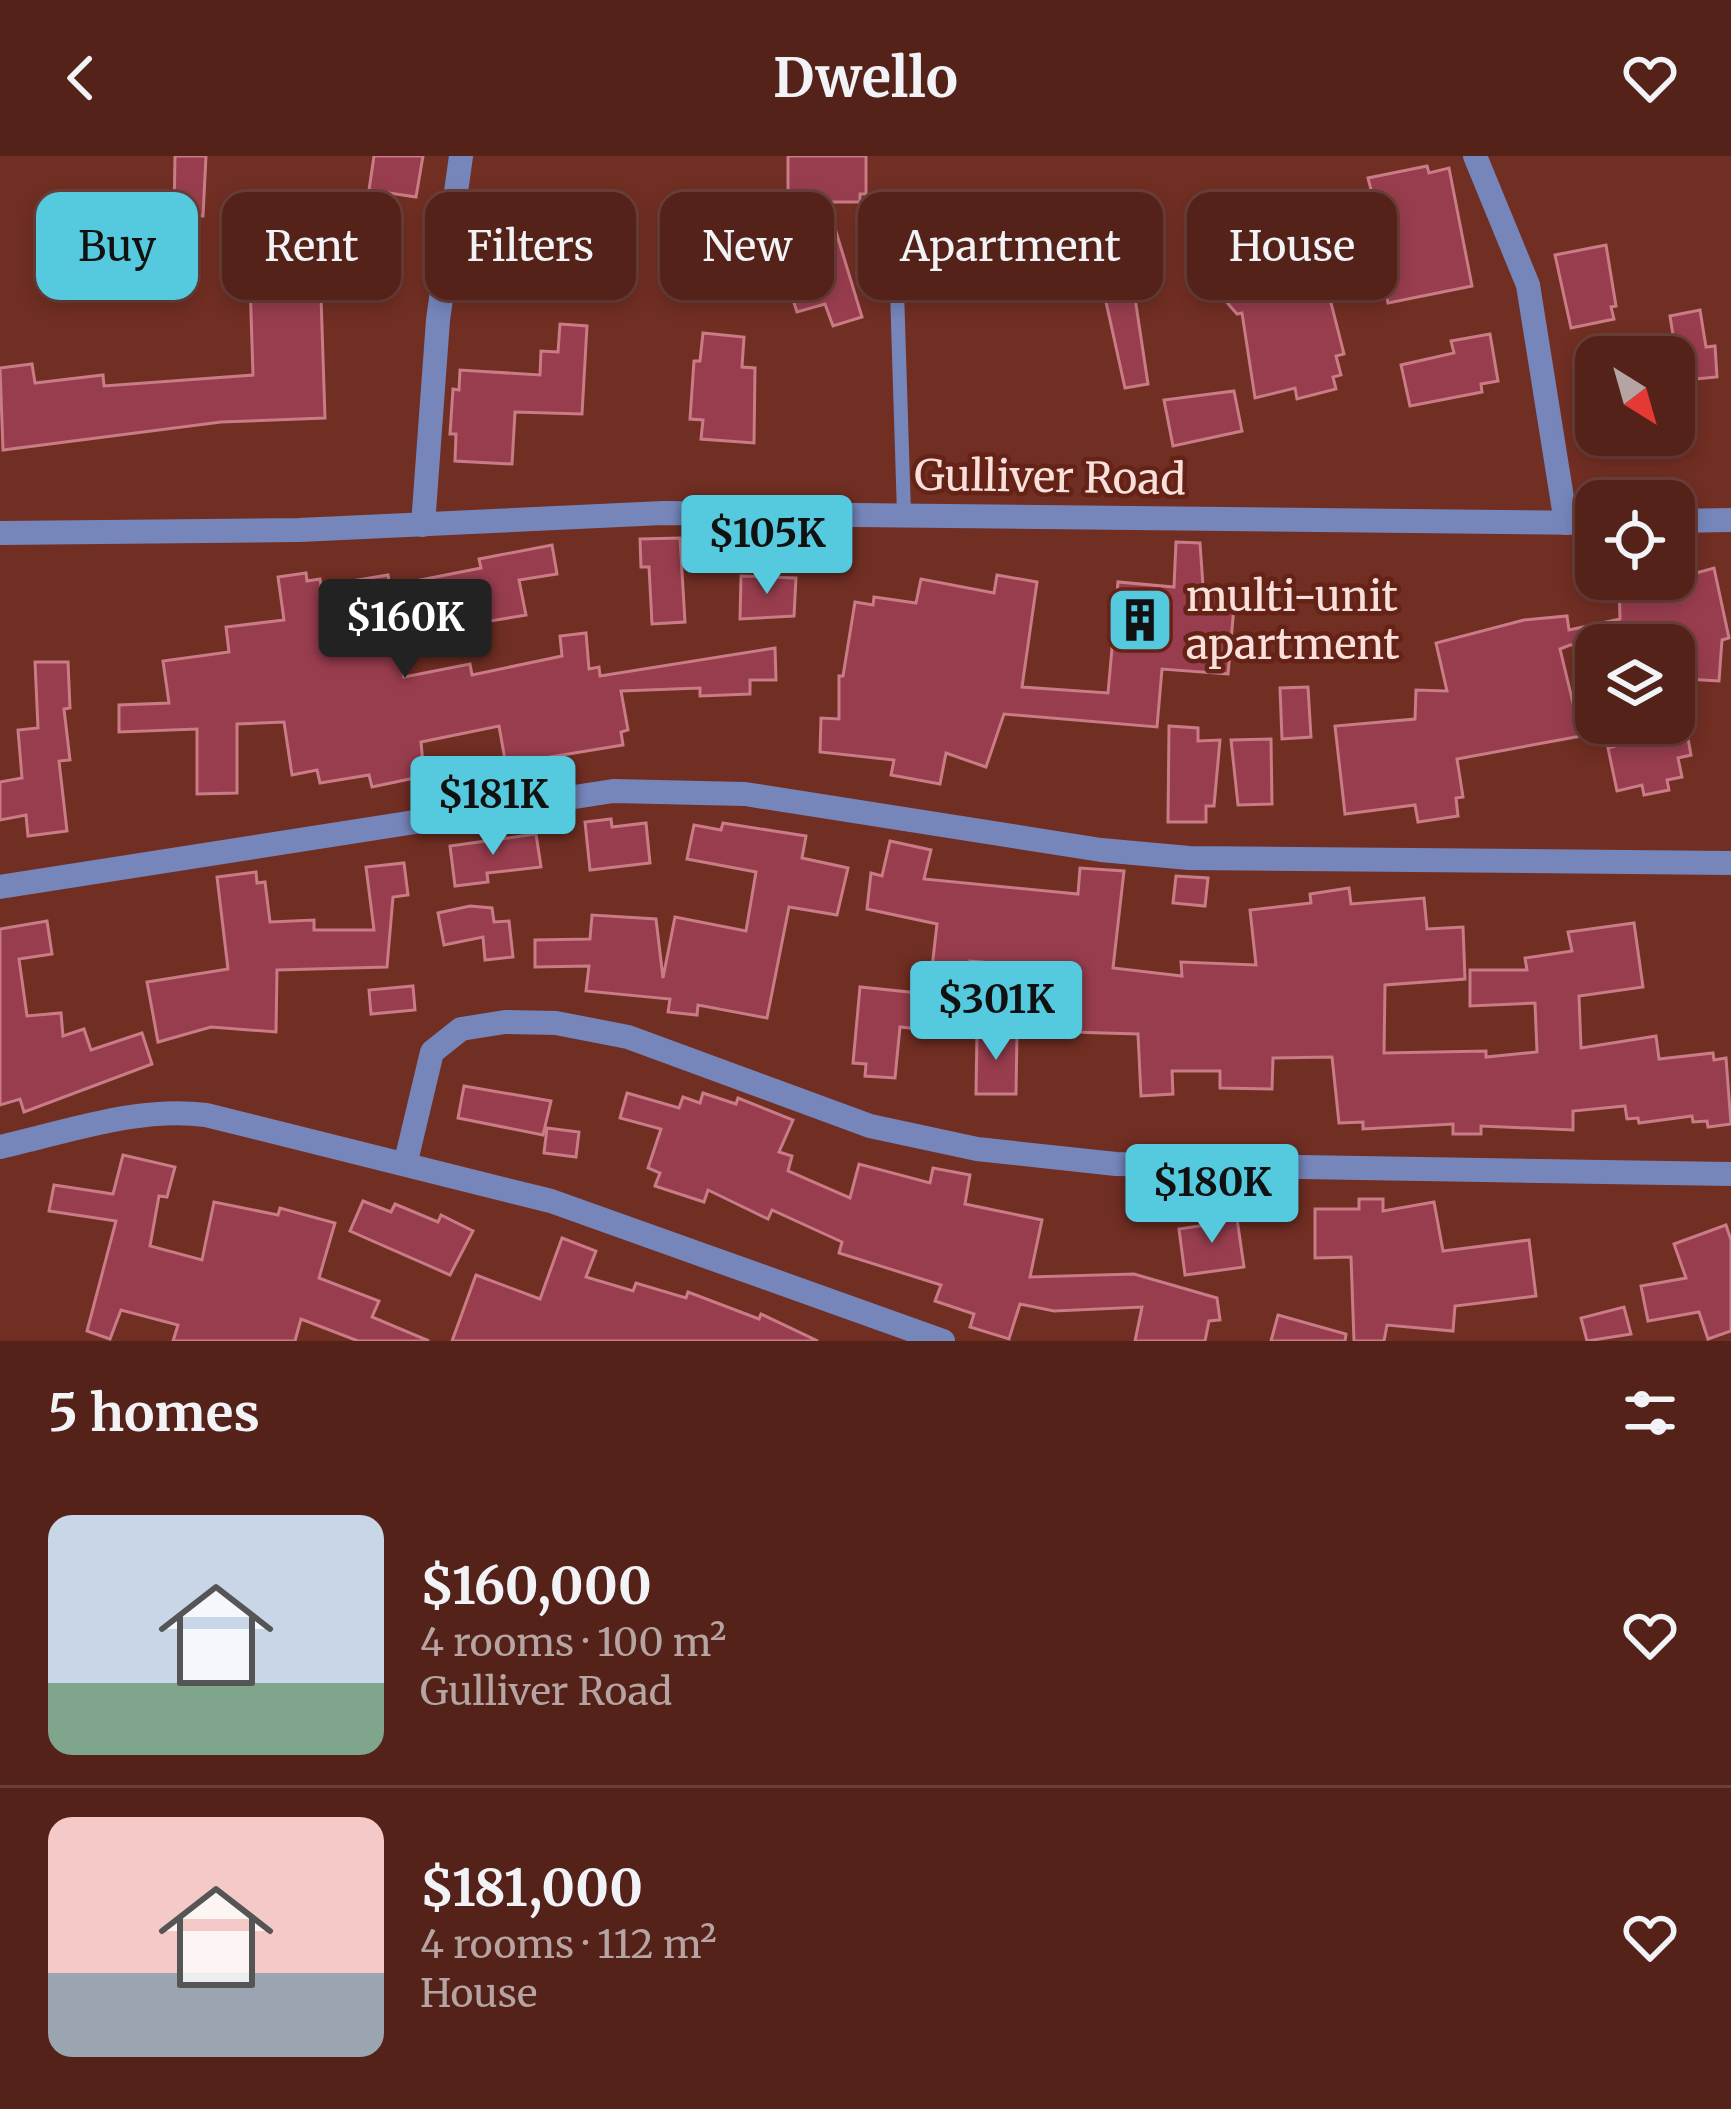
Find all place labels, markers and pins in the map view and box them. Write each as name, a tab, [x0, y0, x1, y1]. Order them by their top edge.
pin: $105K	[683, 495, 851, 597]
place label: multi-unit apartment	[1186, 570, 1400, 670]
pin: $160K	[321, 579, 489, 681]
building icon: multi-unit apartment	[1105, 585, 1175, 655]
pin: $181K	[409, 756, 577, 858]
pin: $301K	[912, 961, 1080, 1063]
pin: $180K	[1128, 1144, 1296, 1246]

